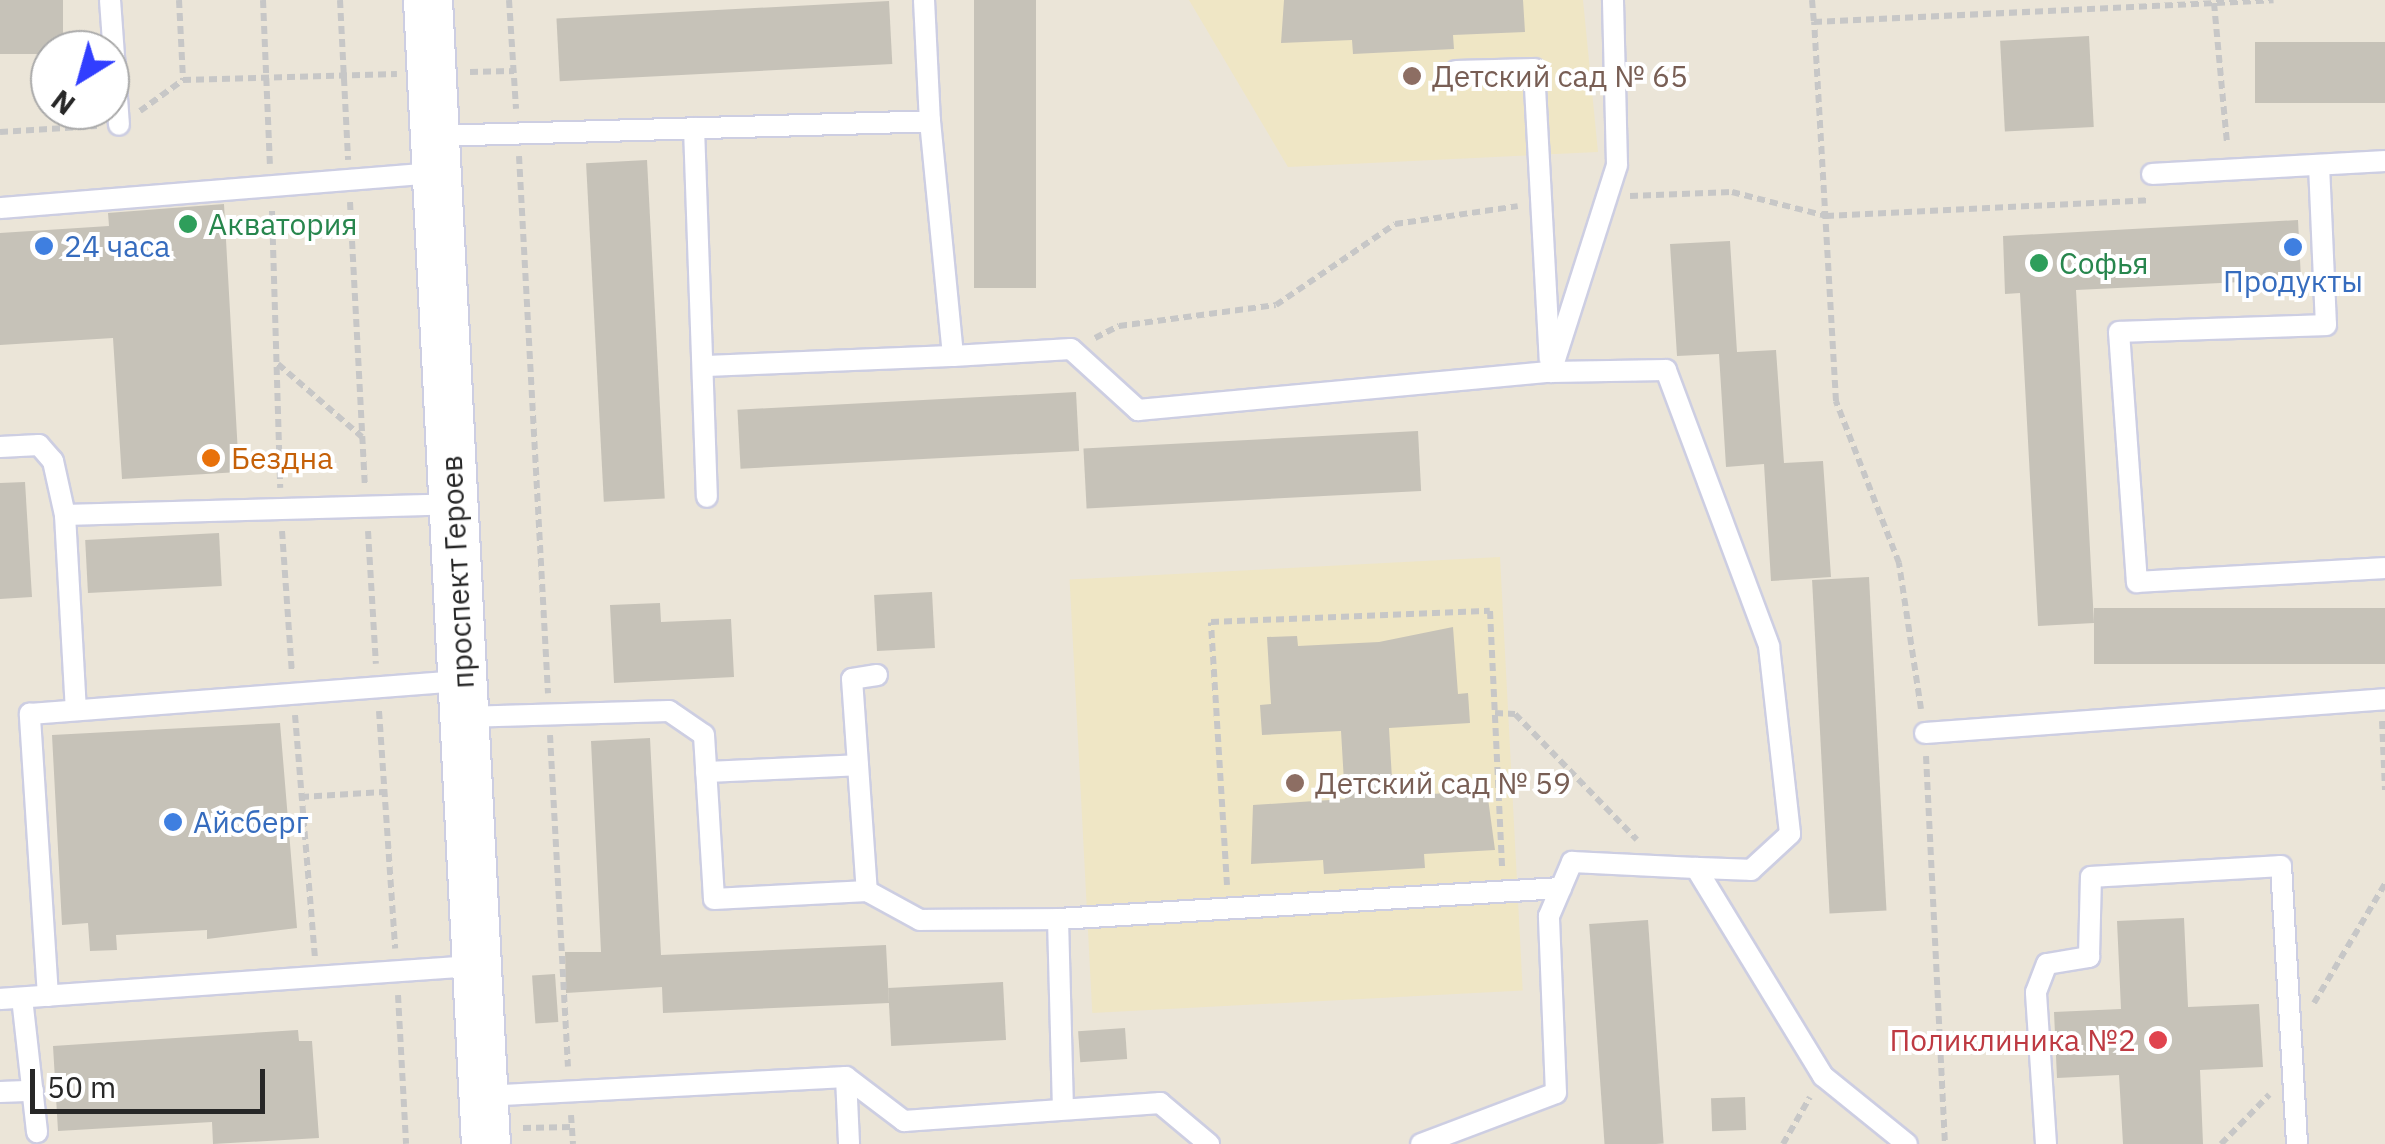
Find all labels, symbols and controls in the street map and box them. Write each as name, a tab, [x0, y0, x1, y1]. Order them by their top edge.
north arrow	[30, 30, 130, 130]
place label: Детский сад № 65	[1432, 58, 1688, 94]
marker: Детский сад № 65	[1401, 65, 1423, 87]
text: N	[44, 82, 82, 124]
place label: Акватория	[208, 206, 357, 242]
marker: Акватория	[177, 213, 199, 235]
place label: 24 часа	[64, 228, 170, 264]
marker: 24 часа	[33, 235, 55, 257]
marker: Продукты	[2282, 236, 2304, 258]
place label: Софья	[2059, 245, 2149, 281]
marker: Софья	[2028, 252, 2050, 274]
place label: Продукты	[2223, 263, 2363, 299]
place label: Бездна	[231, 440, 333, 476]
marker: Бездна	[200, 447, 222, 469]
street label: проспект Героев	[433, 454, 481, 690]
place label: Детский сад № 59	[1315, 765, 1571, 801]
marker: Детский сад № 59	[1284, 772, 1306, 794]
place label: Айсберг	[193, 804, 309, 840]
marker: Айсберг	[162, 811, 184, 833]
place label: Поликлиника №2	[1889, 1022, 2136, 1058]
marker: Поликлиника №2	[2145, 1027, 2171, 1053]
scale bar	[35, 1049, 270, 1111]
text: 50 m	[47, 1067, 116, 1106]

